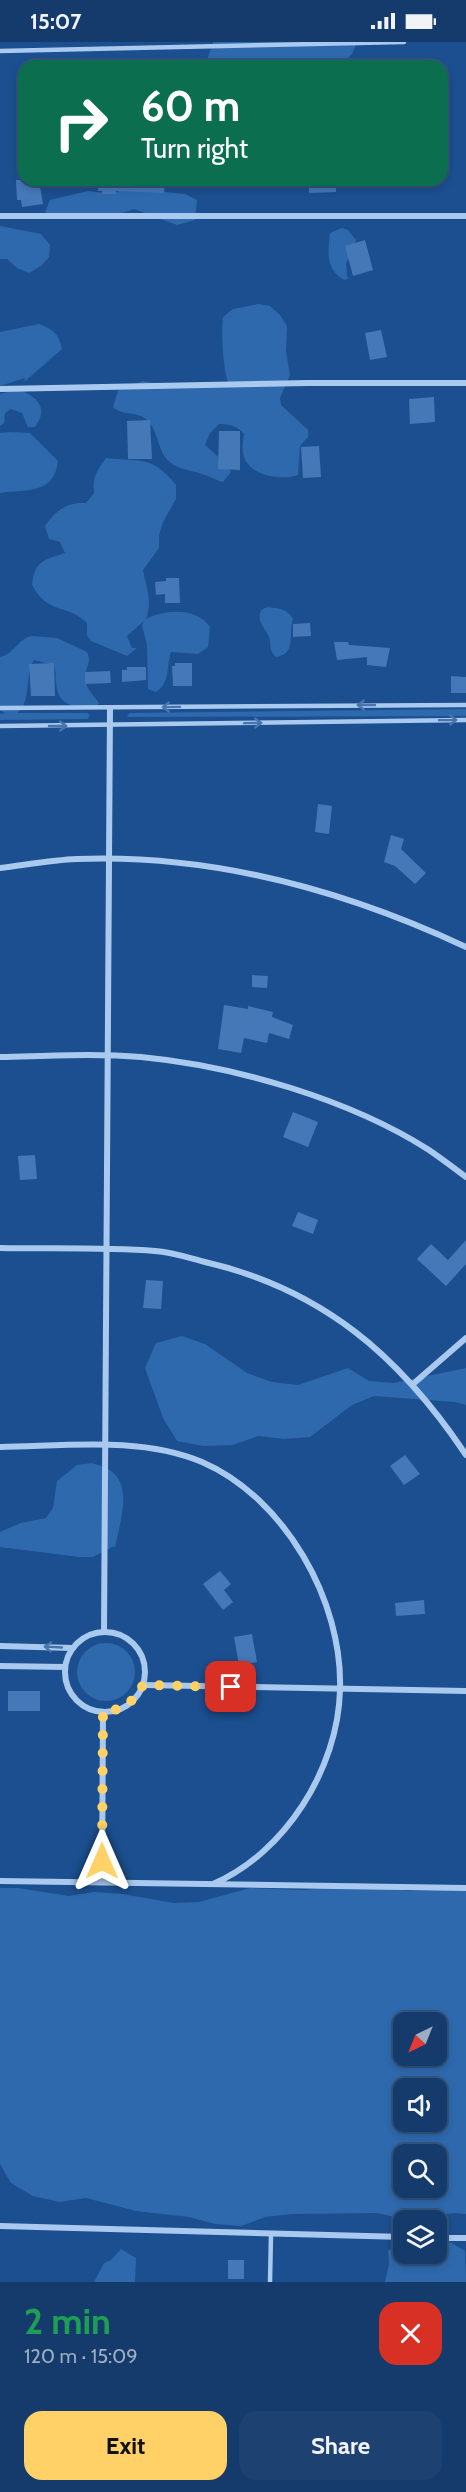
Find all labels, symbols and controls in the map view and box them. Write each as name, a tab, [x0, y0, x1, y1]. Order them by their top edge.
text: 15:07	[30, 8, 82, 35]
text: 60 m	[141, 80, 240, 132]
icon: right	[42, 84, 120, 162]
text: Turn right	[141, 132, 248, 165]
one-way arrow	[356, 699, 376, 711]
one-way arrow	[161, 701, 181, 713]
one-way arrow	[438, 715, 458, 726]
one-way arrow	[243, 717, 263, 729]
one-way arrow	[48, 720, 68, 732]
one-way arrow	[44, 1641, 64, 1652]
pin	[205, 1661, 256, 1712]
icon: arrive	[214, 1670, 247, 1703]
position arrow	[70, 1829, 134, 1893]
north arrow	[393, 2012, 447, 2066]
map controls	[393, 2012, 447, 2264]
button: sound	[393, 2078, 447, 2132]
button: search	[393, 2144, 447, 2198]
button: layers	[393, 2210, 447, 2264]
text: 2 min	[24, 2299, 111, 2343]
button: close	[379, 2302, 442, 2365]
text: 120 m · 15:09	[24, 2344, 138, 2368]
button: Exit	[24, 2411, 227, 2480]
button: Share	[239, 2411, 442, 2480]

